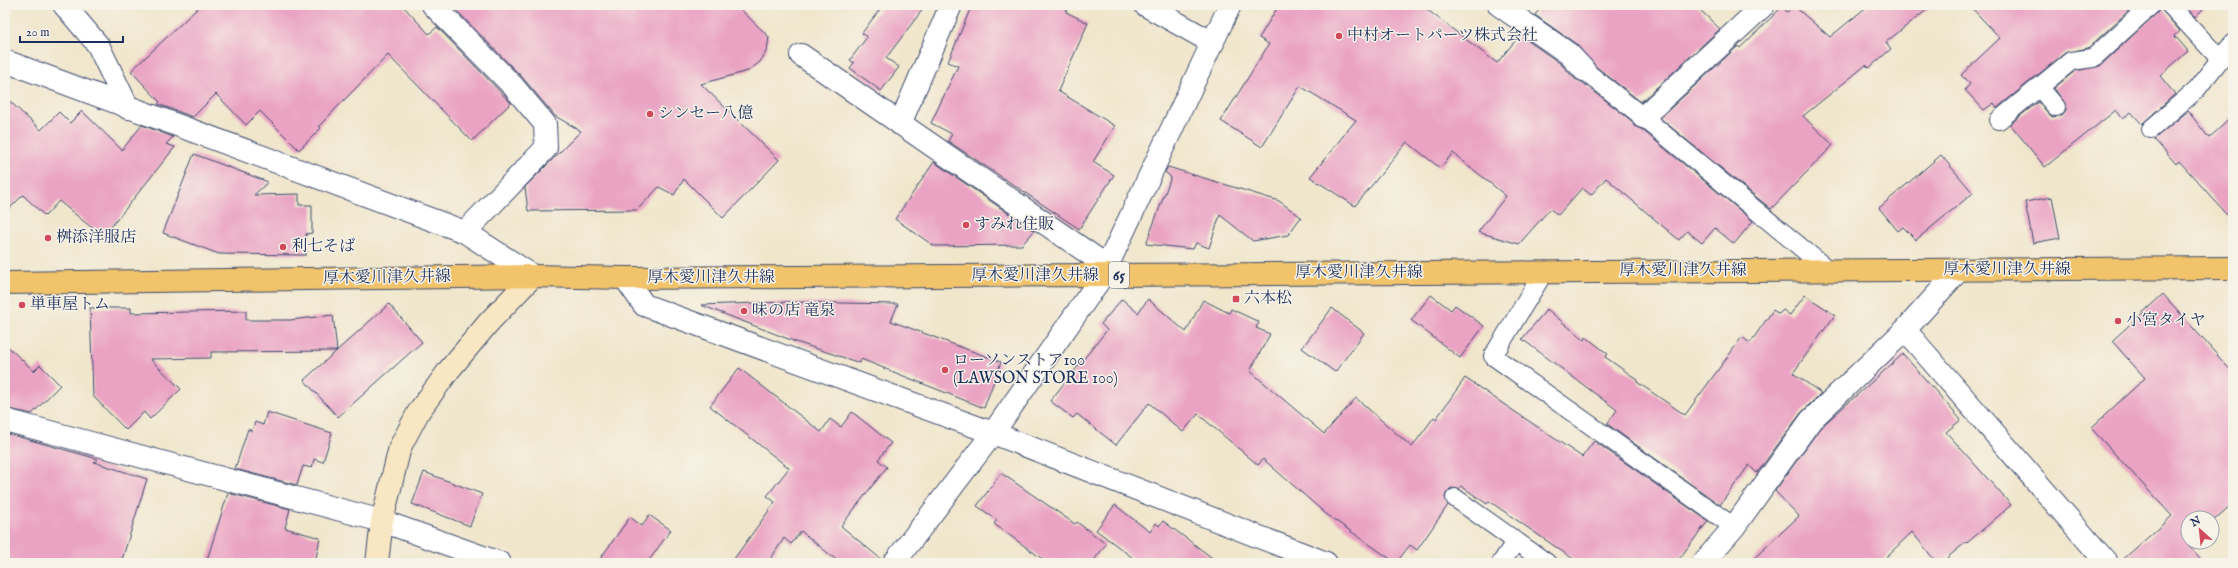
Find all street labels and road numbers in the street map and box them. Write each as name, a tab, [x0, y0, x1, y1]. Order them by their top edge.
street label: 厚木愛川津久井線	[1943, 260, 2071, 280]
street label: 厚木愛川津久井線	[1619, 261, 1747, 281]
road number: 65	[1109, 262, 1129, 288]
street label: 厚木愛川津久井線	[1295, 263, 1423, 283]
street label: 厚木愛川津久井線	[971, 266, 1099, 286]
street label: 厚木愛川津久井線	[323, 267, 451, 289]
street label: 厚木愛川津久井線	[647, 268, 775, 288]

